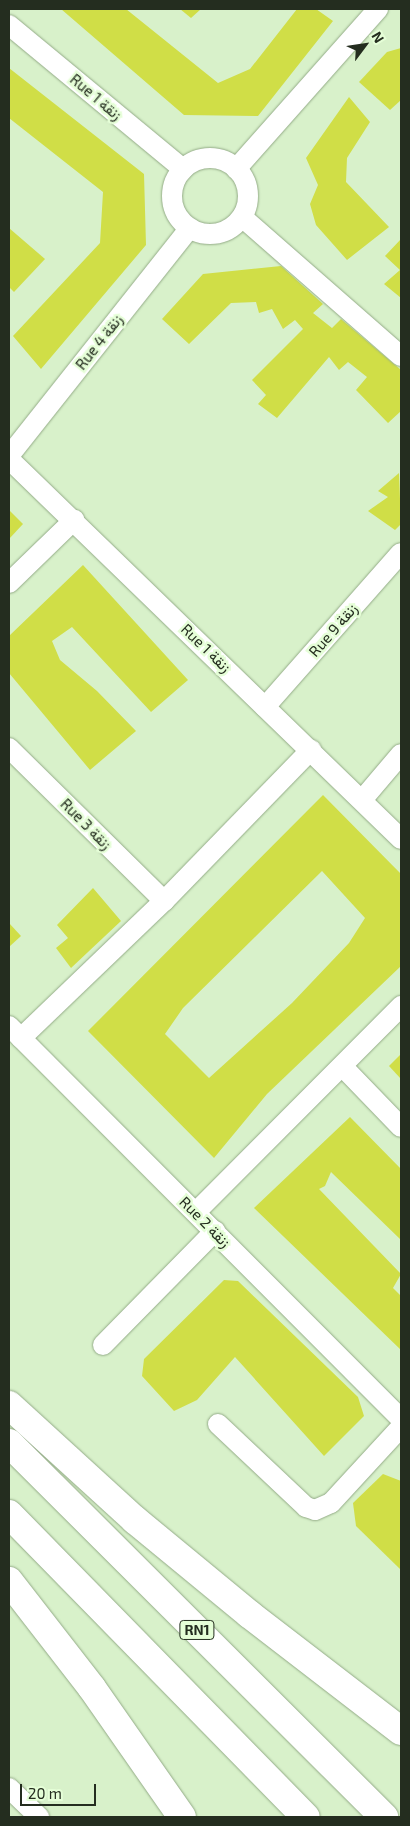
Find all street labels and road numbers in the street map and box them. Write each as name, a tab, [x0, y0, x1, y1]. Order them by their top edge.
street label: Rue 1 زنقة	[66, 70, 126, 124]
street label: Rue 4 زنقة	[72, 311, 126, 373]
street label: Rue 9 زنقة	[305, 600, 361, 660]
street label: Rue 1 زنقة	[177, 620, 235, 676]
street label: Rue 3 زنقة	[57, 795, 115, 853]
street label: Rue 2 زنقة	[176, 1193, 234, 1251]
road number: RN1	[178, 1618, 216, 1642]

